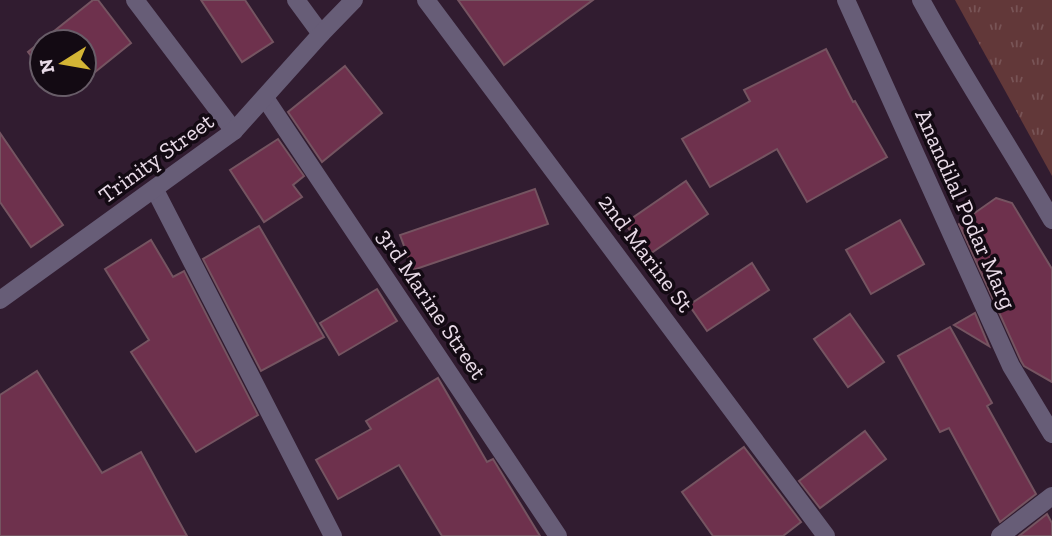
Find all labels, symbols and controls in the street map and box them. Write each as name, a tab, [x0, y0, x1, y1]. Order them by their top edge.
north arrow	[28, 28, 98, 98]
text: N	[34, 57, 59, 75]
street label: Anandilal Podar Marg	[909, 105, 1023, 314]
street label: Trinity Street	[93, 107, 219, 209]
street label: 2nd Marine St	[593, 189, 700, 318]
street label: 3rd Marine Street	[371, 223, 493, 385]

